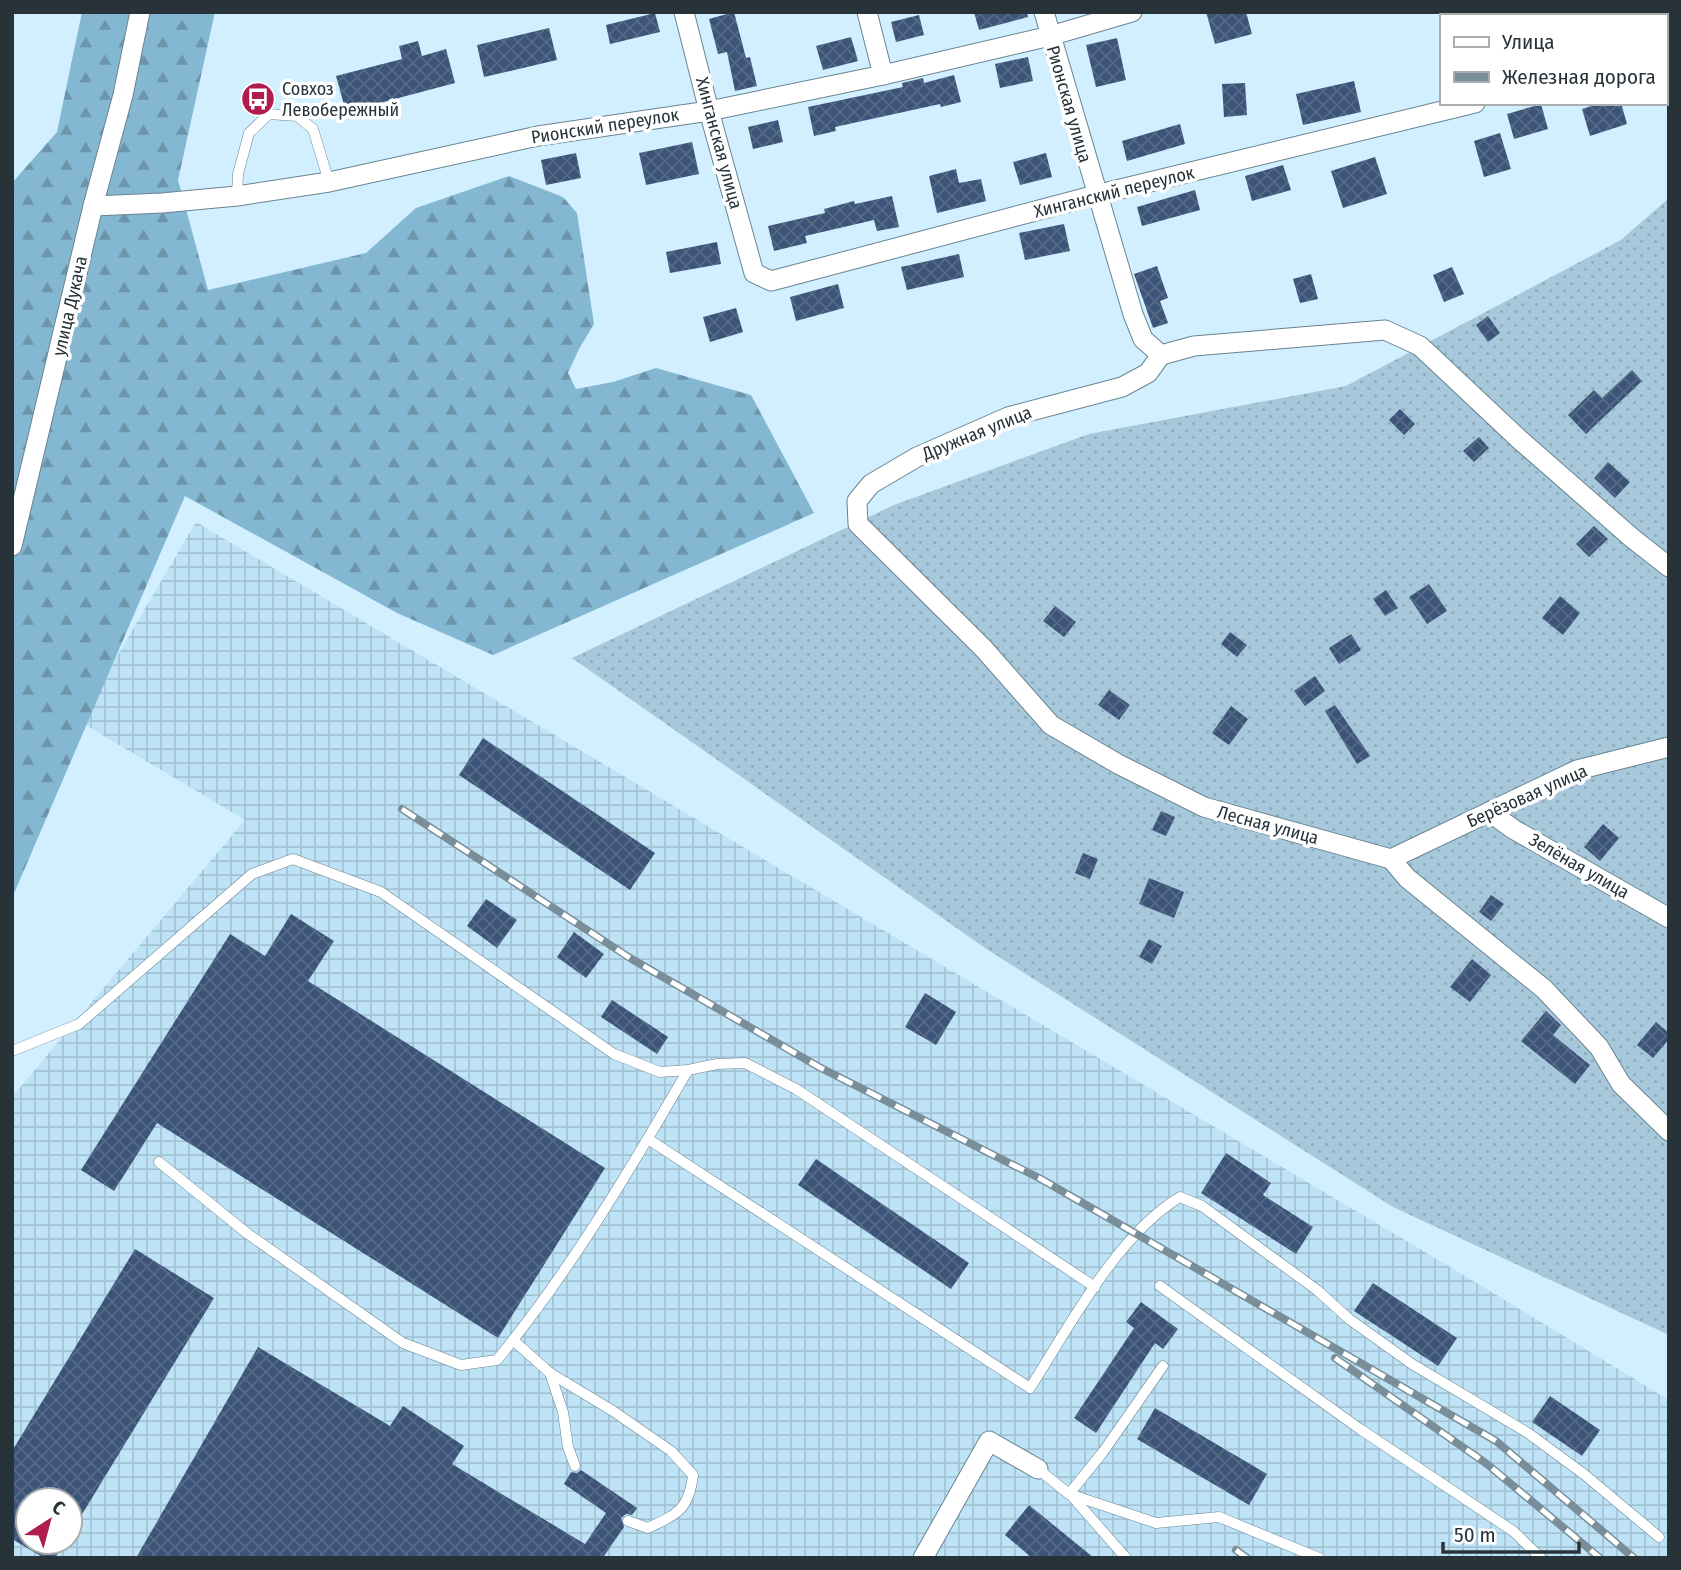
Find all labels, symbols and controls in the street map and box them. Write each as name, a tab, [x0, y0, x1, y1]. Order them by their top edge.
legend	[1440, 14, 1667, 105]
text: Улица	[1501, 29, 1555, 55]
street label: Рионская улица	[1042, 43, 1096, 165]
text: Железная дорога	[1502, 64, 1656, 90]
street label: Хинганская улица	[691, 75, 747, 212]
place label: Совхоз Левобережный	[282, 78, 399, 121]
bus stop icon: Совхоз Левобережный	[239, 80, 277, 118]
street label: Рионский переулок	[530, 103, 681, 149]
street label: Хинганский переулок	[1032, 161, 1197, 223]
street label: улица Дукача	[48, 254, 92, 358]
street label: Дружная улица	[918, 401, 1035, 465]
street label: Берёзовая улица	[1463, 760, 1591, 832]
street label: Лесная улица	[1215, 801, 1321, 849]
street label: Зелёная улица	[1525, 828, 1633, 904]
north arrow	[14, 1486, 84, 1556]
text: С	[48, 1495, 70, 1520]
scale bar	[1443, 1510, 1580, 1554]
text: 50 m	[1454, 1522, 1496, 1548]

